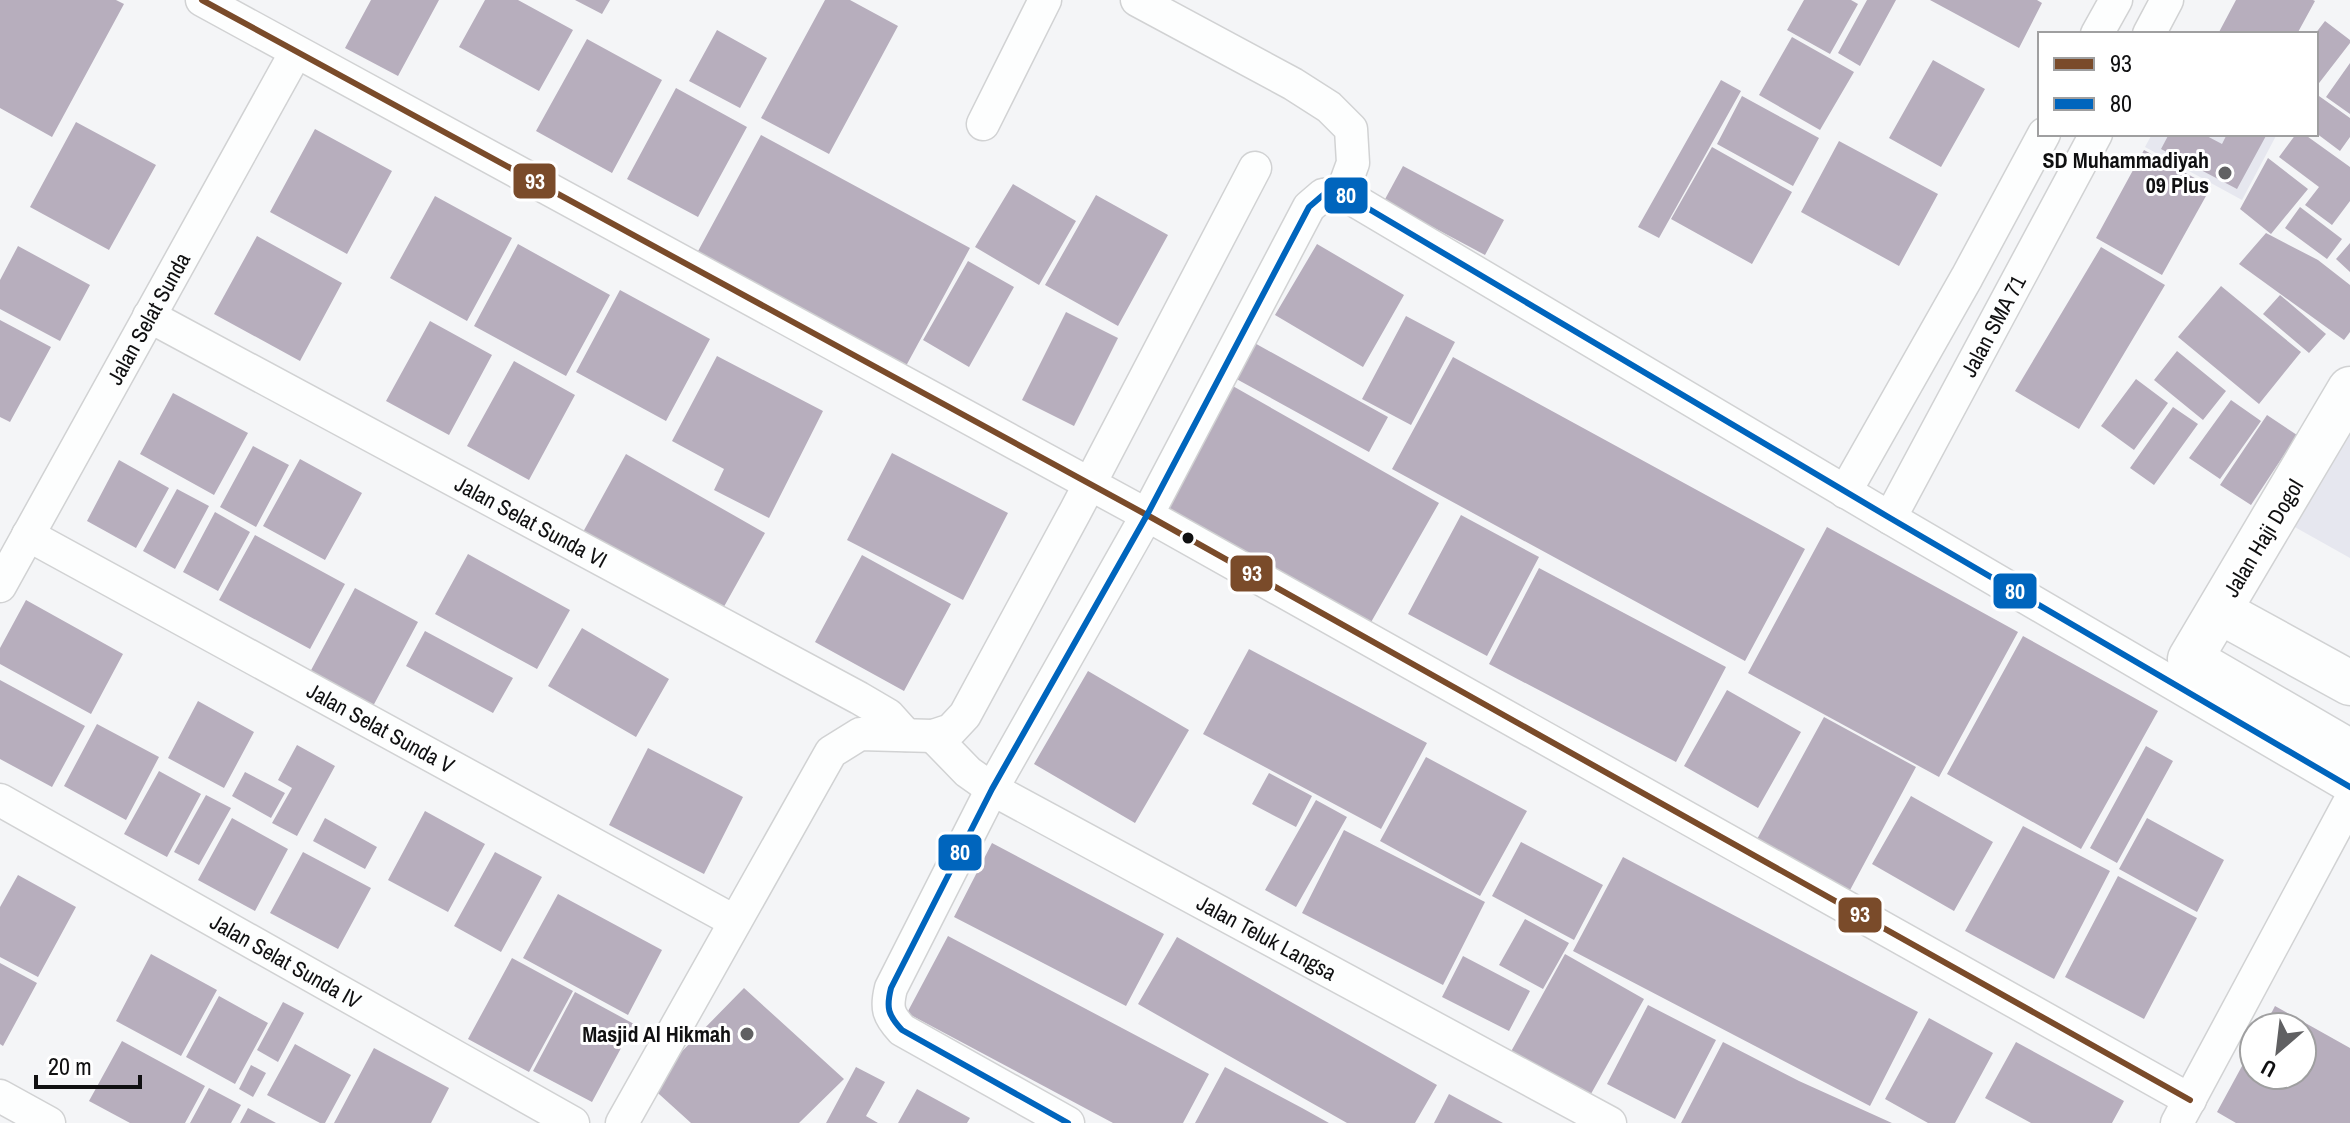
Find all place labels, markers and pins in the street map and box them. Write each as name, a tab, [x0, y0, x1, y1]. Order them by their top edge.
place label: SD Muhammadiyah 09 Plus	[2043, 145, 2209, 200]
marker: SD Muhammadiyah 09 Plus	[2216, 164, 2234, 182]
unlabelled marker	[1180, 530, 1196, 546]
place label: Masjid Al Hikmah	[582, 1019, 731, 1049]
marker: Masjid Al Hikmah	[738, 1025, 756, 1043]

